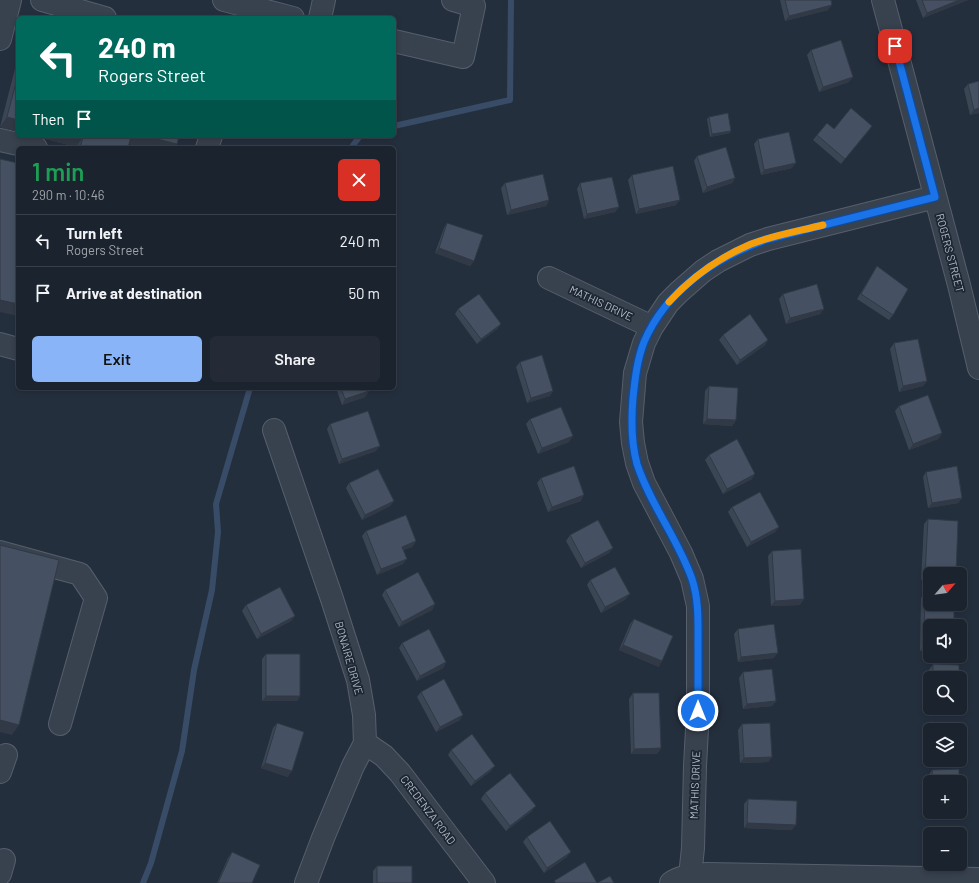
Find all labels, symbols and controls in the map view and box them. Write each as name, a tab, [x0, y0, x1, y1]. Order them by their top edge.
pin	[878, 29, 912, 63]
text: 240 m	[98, 30, 176, 64]
icon: left	[32, 32, 84, 84]
icon: arrive	[884, 35, 906, 57]
text: Rogers Street	[98, 64, 206, 86]
icon: arrive	[73, 108, 95, 130]
text: Then	[32, 110, 65, 128]
text: 1 min	[32, 157, 84, 186]
button: close	[338, 159, 380, 201]
text: 290 m · 10:46	[32, 187, 105, 203]
street label: ROGERS STREET	[934, 212, 967, 294]
text: Turn left	[66, 224, 122, 242]
icon: left	[32, 230, 54, 252]
text: 240 m	[340, 232, 380, 250]
text: Rogers Street	[66, 242, 144, 258]
icon: arrive	[32, 282, 54, 304]
street label: MATHIS DRIVE	[568, 282, 635, 323]
text: Arrive at destination	[66, 284, 202, 302]
text: 50 m	[348, 284, 380, 302]
button: Exit	[32, 336, 202, 382]
button: Share	[210, 336, 380, 382]
north arrow	[923, 567, 967, 611]
map controls	[923, 567, 967, 871]
button: sound	[923, 619, 967, 663]
street label: BONAIRE DRIVE	[333, 620, 366, 696]
button: search	[923, 671, 967, 715]
position arrow	[677, 690, 719, 732]
button: layers	[923, 723, 967, 767]
street label: MATHIS DRIVE	[687, 750, 702, 819]
street label: CREDENZA ROAD	[398, 773, 459, 847]
button: +	[923, 775, 967, 819]
button: −	[923, 827, 967, 871]

